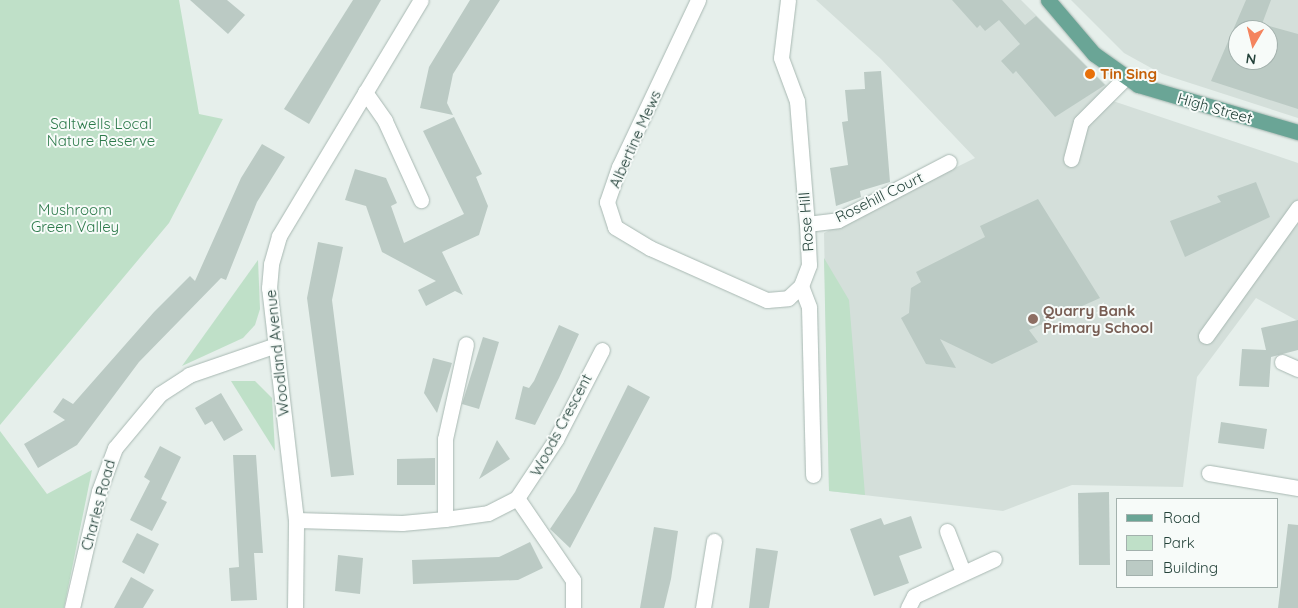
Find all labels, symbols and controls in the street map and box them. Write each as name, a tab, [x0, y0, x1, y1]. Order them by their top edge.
north arrow	[1228, 20, 1278, 70]
text: N	[1245, 49, 1257, 68]
place label: Tin Sing	[1100, 65, 1157, 83]
marker: Tin Sing	[1084, 68, 1096, 80]
street label: Albertine Mews	[605, 87, 665, 191]
street label: High Street	[1176, 89, 1254, 127]
park label: Saltwells Local Nature Reserve	[47, 114, 155, 149]
street label: Rosehill Court	[832, 168, 926, 226]
street label: Rose Hill	[795, 192, 817, 252]
park label: Mushroom Green Valley	[31, 200, 119, 235]
street label: Woodland Avenue	[261, 289, 293, 417]
place label: Quarry Bank Primary School	[1043, 301, 1153, 336]
marker: Quarry Bank Primary School	[1027, 313, 1039, 325]
street label: Woods Crescent	[526, 371, 596, 479]
street label: Charles Road	[77, 458, 119, 552]
legend	[1116, 498, 1278, 588]
text: Road	[1163, 508, 1200, 527]
text: Park	[1163, 533, 1195, 552]
text: Building	[1163, 558, 1218, 577]

